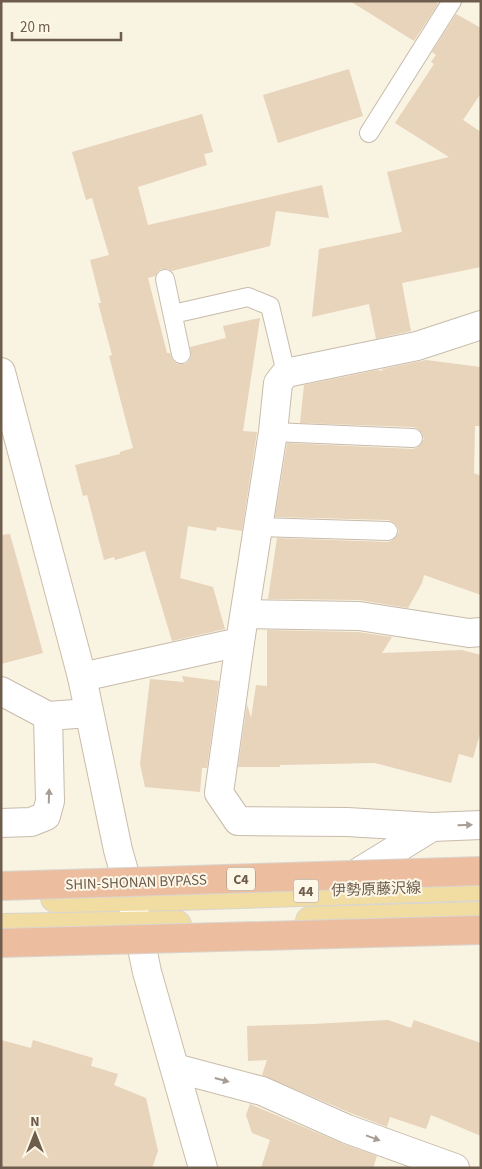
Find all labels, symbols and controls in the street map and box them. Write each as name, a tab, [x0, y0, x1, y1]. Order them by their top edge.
scale bar	[12, 10, 121, 42]
text: 20 m	[20, 17, 50, 38]
one-way arrow	[46, 787, 54, 803]
one-way arrow	[457, 821, 473, 829]
road number: C4	[227, 868, 255, 891]
street label: SHIN-SHONAN BYPASS	[65, 870, 207, 895]
street label: 伊勢原藤沢線	[331, 877, 421, 902]
road number: 44	[294, 879, 318, 902]
one-way arrow	[215, 1076, 230, 1084]
north arrow	[10, 1109, 60, 1159]
text: N	[30, 1112, 40, 1132]
one-way arrow	[366, 1135, 381, 1142]

